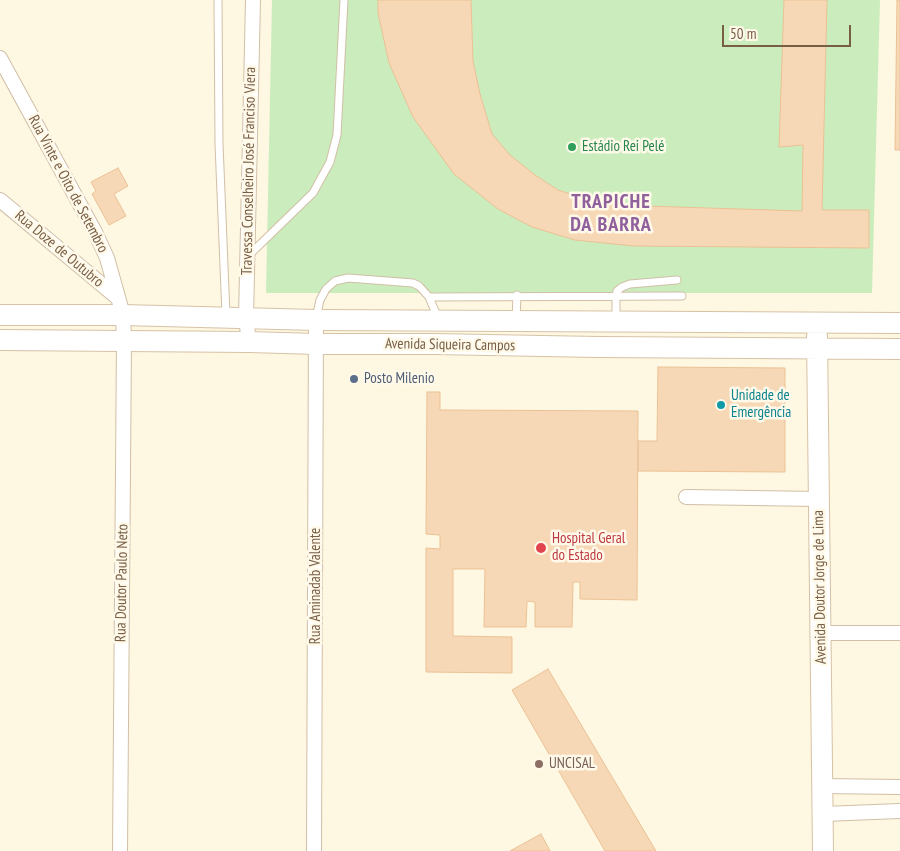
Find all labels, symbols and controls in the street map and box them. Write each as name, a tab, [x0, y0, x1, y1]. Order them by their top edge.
scale bar	[725, 15, 854, 47]
text: 50 m	[730, 24, 756, 43]
street label: Travessa Conselheiro José Franciso Viera	[238, 67, 260, 275]
street label: Rua Vinte e Oito de Setembro	[24, 112, 112, 256]
place label: Estádio Rei Pelé	[582, 138, 664, 156]
marker: Estádio Rei Pelé	[566, 141, 578, 153]
district label: TRAPICHE DA BARRA	[569, 190, 653, 237]
street label: Rua Doze de Outubro	[11, 207, 107, 291]
street label: Avenida Siqueira Campos	[385, 335, 515, 355]
place label: Posto Milenio	[364, 370, 434, 388]
marker: Posto Milenio	[348, 373, 360, 385]
place label: Unidade de Emergência	[731, 387, 791, 422]
marker: Unidade de Emergência	[715, 399, 727, 411]
street label: Avenida Doutor Jorge de Lima	[810, 510, 830, 664]
street label: Rua Doutor Paulo Neto	[112, 524, 132, 642]
street label: Rua Aminadab Valente	[307, 528, 325, 644]
place label: Hospital Geral do Estado	[552, 530, 625, 565]
marker: Hospital Geral do Estado	[534, 541, 548, 555]
place label: UNCISAL	[549, 755, 595, 773]
marker: UNCISAL	[533, 758, 545, 770]

